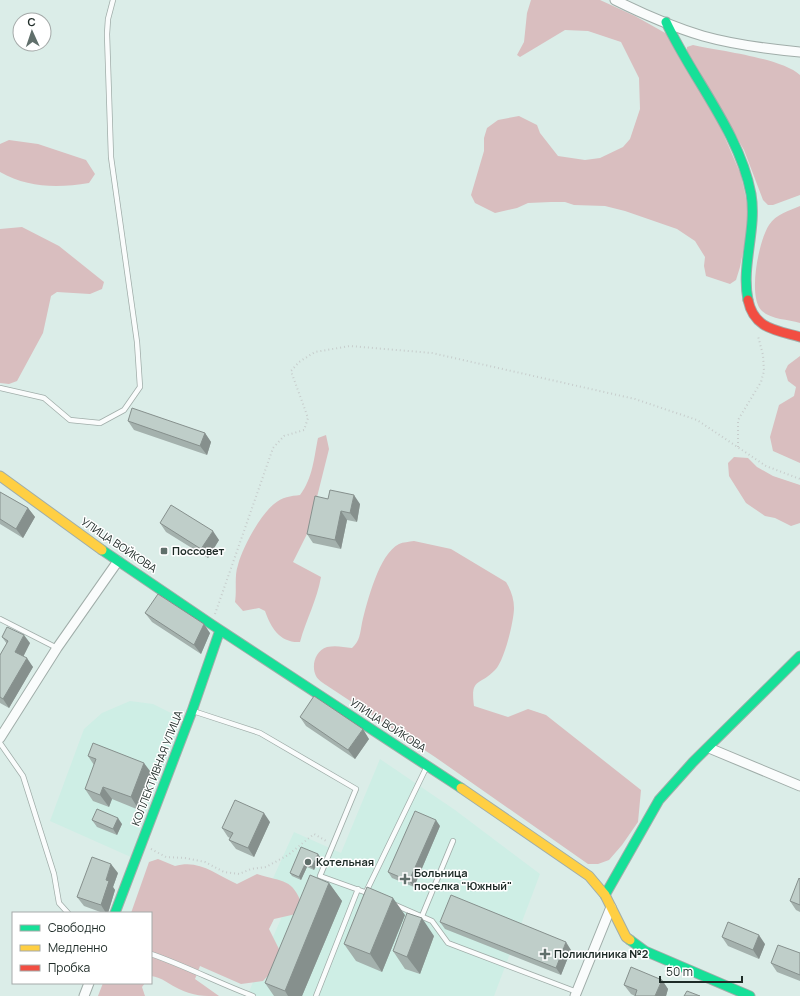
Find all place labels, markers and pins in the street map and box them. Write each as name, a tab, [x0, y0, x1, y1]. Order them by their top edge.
place label: Поссовет	[172, 543, 224, 558]
marker: Поссовет	[159, 546, 169, 556]
place label: Котельная	[316, 854, 374, 869]
marker: Котельная	[303, 857, 313, 867]
place label: Больница поселка "Южный"	[414, 865, 512, 893]
marker: Больница поселка "Южный"	[399, 873, 411, 885]
place label: Поликлиника №2	[554, 946, 648, 961]
marker: Поликлиника №2	[539, 948, 551, 960]

